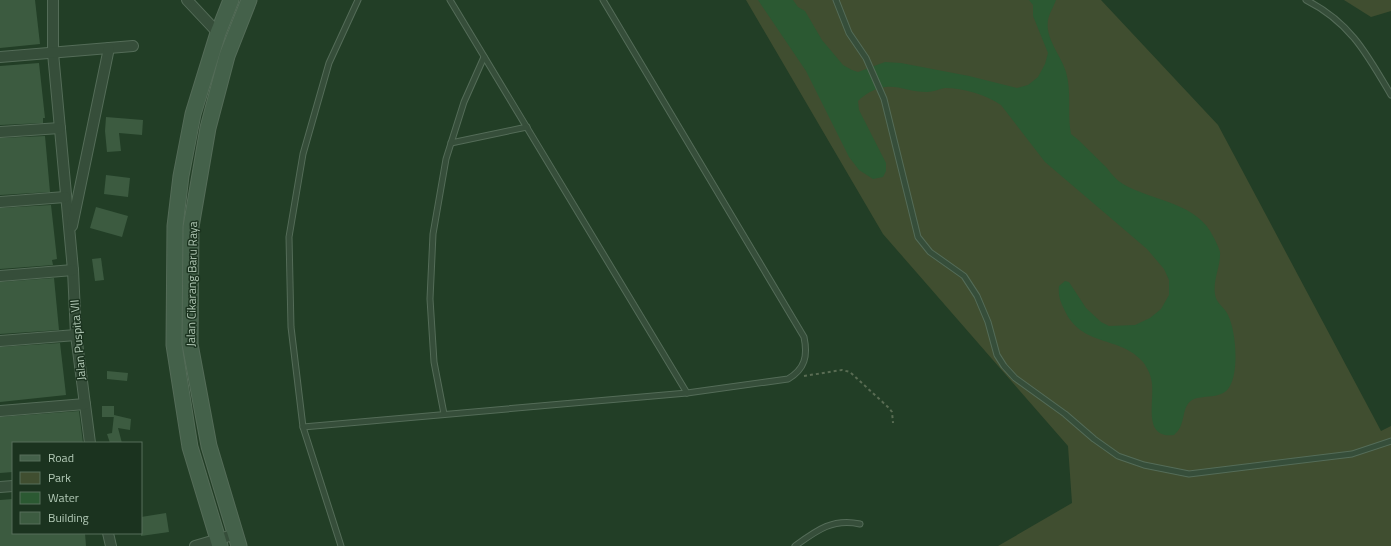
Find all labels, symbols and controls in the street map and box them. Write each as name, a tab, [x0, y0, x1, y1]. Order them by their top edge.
street label: Jalan Cikarang Baru Raya	[181, 221, 202, 347]
street label: Jalan Puspita VII	[65, 299, 91, 381]
legend	[12, 442, 142, 534]
text: Road	[48, 448, 74, 467]
text: Park	[48, 468, 71, 487]
text: Water	[48, 488, 79, 507]
text: Building	[48, 508, 89, 527]

